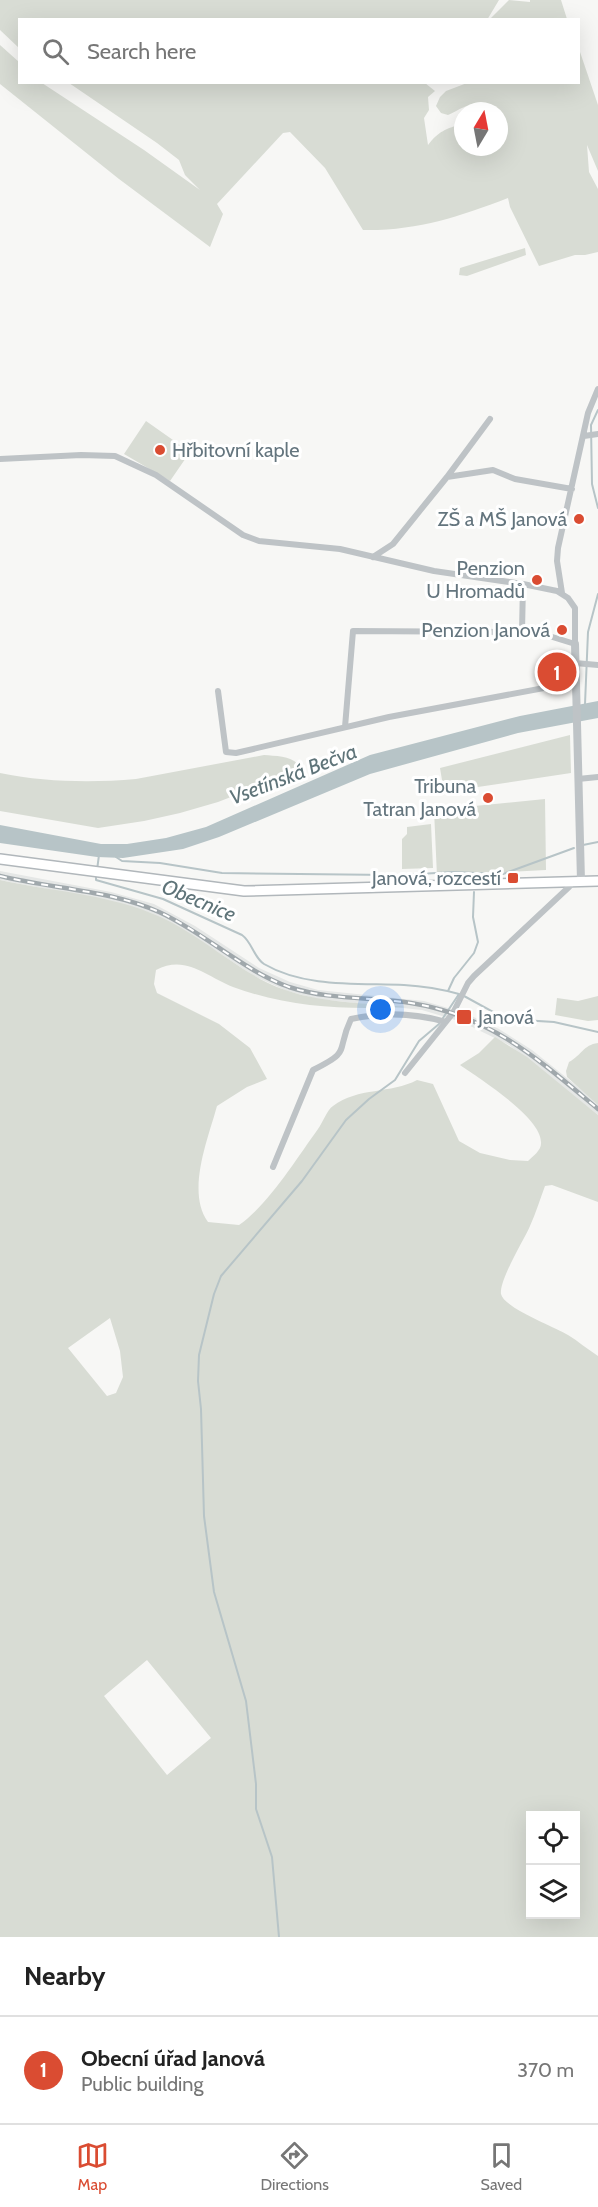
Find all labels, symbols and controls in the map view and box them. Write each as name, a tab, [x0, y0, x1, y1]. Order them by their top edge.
search box	[18, 18, 580, 84]
icon: search	[39, 35, 72, 68]
text: Search here	[87, 38, 196, 65]
north arrow	[454, 102, 508, 156]
place label: Hřbitovní kaple	[172, 438, 299, 462]
marker: Hřbitovní kaple	[153, 443, 167, 457]
place label: ZŠ a MŠ Janová	[438, 507, 567, 531]
marker: ZŠ a MŠ Janová	[572, 512, 586, 526]
place label: Penzion U Hromadů	[426, 556, 525, 603]
marker: Penzion U Hromadů	[530, 573, 544, 587]
place label: Penzion Janová	[421, 618, 550, 642]
marker: Penzion Janová	[555, 623, 569, 637]
pin: 1	[538, 650, 576, 694]
water label: Vsetínská Bečva	[226, 738, 360, 810]
place label: Tribuna Tatran Janová	[363, 774, 476, 821]
marker: Tribuna Tatran Janová	[481, 791, 495, 805]
place label: Janová, rozcestí	[371, 866, 501, 890]
marker: Janová, rozcestí	[506, 871, 520, 885]
water label: Obecnice	[158, 873, 240, 927]
your location	[366, 995, 395, 1024]
place label: Janová	[477, 1005, 534, 1029]
marker: Janová	[455, 1008, 473, 1026]
map controls	[526, 1811, 580, 1919]
button: locate	[526, 1811, 580, 1865]
button: layers	[526, 1865, 580, 1919]
text: Nearby	[24, 1960, 105, 1992]
text: Obecní úřad Janová	[81, 2045, 265, 2072]
text: 1	[40, 2058, 47, 2082]
text: 370 m	[517, 2058, 574, 2082]
text: Public building	[81, 2072, 203, 2096]
tab: Map	[76, 2139, 109, 2194]
tab: Directions	[261, 2139, 329, 2194]
tab: Saved	[481, 2139, 522, 2194]

